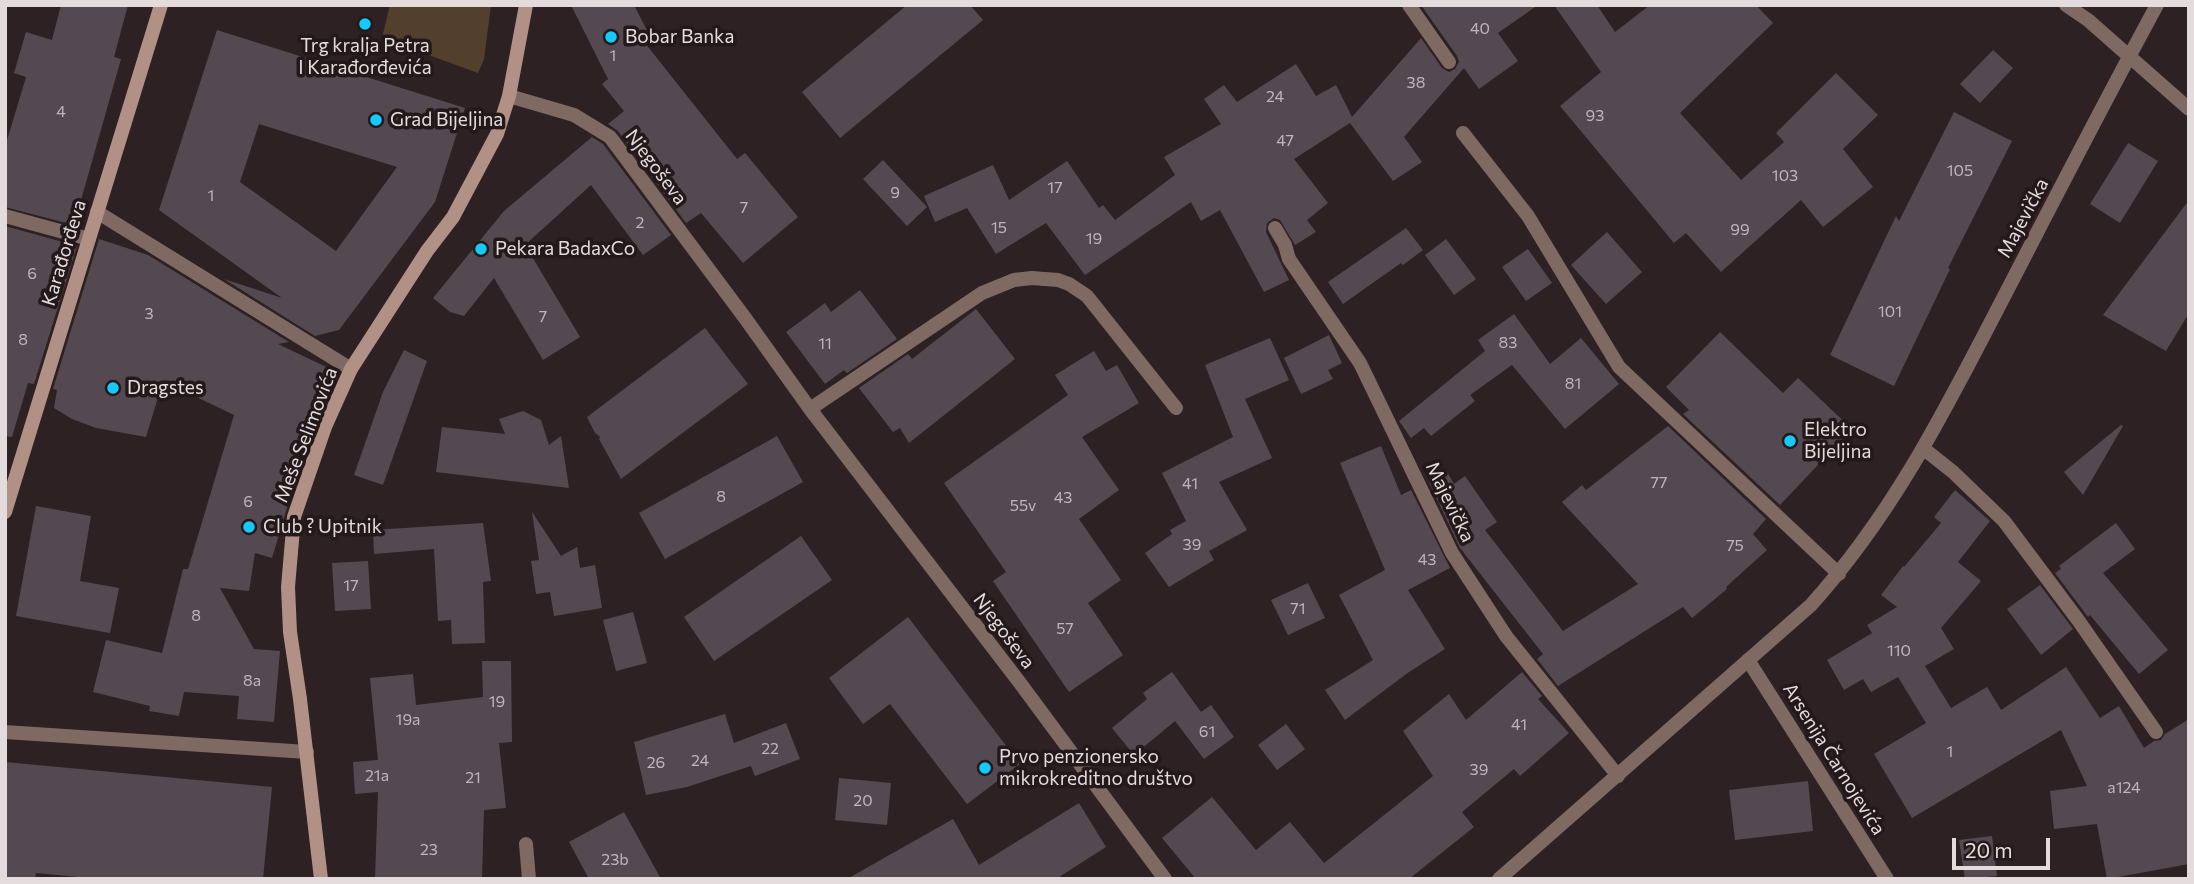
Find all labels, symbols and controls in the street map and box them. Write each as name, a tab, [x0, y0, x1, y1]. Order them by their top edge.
marker: Trg kralja Petra I Karađorđevića	[357, 16, 373, 32]
house number: 40	[1470, 19, 1490, 39]
place label: Bobar Banka	[625, 26, 734, 48]
marker: Bobar Banka	[603, 29, 619, 45]
place label: Trg kralja Petra I Karađorđevića	[298, 35, 432, 79]
house number: 1	[610, 46, 616, 66]
house number: 38	[1407, 73, 1425, 93]
house number: 24	[1266, 87, 1284, 107]
house number: 4	[56, 102, 66, 122]
house number: 93	[1586, 106, 1604, 126]
place label: Grad Bijeljina	[390, 109, 503, 131]
marker: Grad Bijeljina	[368, 112, 384, 128]
street label: Njegoševa	[620, 125, 692, 209]
house number: 47	[1276, 131, 1294, 151]
house number: 105	[1947, 161, 1973, 181]
house number: 103	[1772, 166, 1798, 186]
street label: Majevička	[1993, 174, 2053, 262]
house number: 17	[1047, 178, 1063, 198]
house number: 9	[890, 183, 900, 203]
house number: 1	[208, 186, 214, 206]
street label: Karađorđeva	[37, 197, 91, 309]
house number: 7	[740, 198, 748, 218]
house number: 2	[636, 213, 644, 233]
house number: 15	[991, 218, 1007, 238]
house number: 99	[1730, 220, 1750, 240]
house number: 19	[1086, 229, 1102, 249]
place label: Pekara BadaxCo	[495, 238, 635, 260]
marker: Pekara BadaxCo	[473, 241, 489, 257]
house number: 6	[27, 264, 37, 284]
house number: 101	[1878, 302, 1902, 322]
house number: 3	[144, 304, 154, 324]
house number: 7	[539, 307, 547, 327]
house number: 8	[18, 330, 28, 350]
house number: 83	[1499, 333, 1517, 353]
house number: 11	[818, 334, 832, 354]
street label: Meše Selimovića	[270, 364, 342, 506]
house number: 81	[1565, 374, 1581, 394]
place label: Dragstes	[127, 377, 204, 399]
marker: Dragstes	[105, 380, 121, 396]
place label: Elektro Bijeljina	[1804, 419, 1871, 463]
marker: Elektro Bijeljina	[1782, 433, 1798, 449]
street label: Majevička	[1421, 458, 1479, 546]
house number: 77	[1651, 473, 1667, 493]
house number: 41	[1182, 474, 1198, 494]
house number: 8	[716, 487, 726, 507]
house number: 43	[1054, 488, 1072, 508]
house number: 6	[243, 492, 253, 512]
house number: 55v	[1010, 496, 1036, 516]
place label: Club ? Upitnik	[263, 516, 382, 538]
marker: Club ? Upitnik	[241, 519, 257, 535]
house number: 39	[1183, 535, 1201, 555]
house number: 75	[1726, 536, 1744, 556]
house number: 43	[1418, 550, 1436, 570]
house number: 17	[343, 576, 359, 596]
street label: Njegoševa	[968, 589, 1040, 673]
house number: 71	[1290, 599, 1306, 619]
house number: 8	[191, 606, 201, 626]
house number: 57	[1056, 619, 1074, 639]
house number: 110	[1887, 641, 1911, 661]
house number: 8a	[243, 671, 261, 691]
street label: Arsenija Čarnojevića	[1778, 679, 1890, 839]
house number: 19	[489, 692, 505, 712]
house number: 19a	[396, 710, 420, 730]
house number: 41	[1511, 715, 1527, 735]
house number: 61	[1199, 722, 1215, 742]
house number: 22	[761, 739, 779, 759]
house number: 1	[1947, 742, 1953, 762]
place label: Prvo penzionersko mikrokreditno društvo	[999, 746, 1193, 790]
house number: 24	[691, 751, 709, 771]
house number: 26	[647, 753, 665, 773]
marker: Prvo penzionersko mikrokreditno društvo	[977, 760, 993, 776]
house number: 39	[1470, 760, 1488, 780]
house number: 21a	[365, 766, 389, 786]
house number: 21	[465, 768, 481, 788]
house number: a124	[2107, 778, 2141, 798]
house number: 20	[853, 791, 873, 811]
scale bar	[1956, 824, 2054, 868]
text: 20 m	[1965, 837, 2013, 862]
house number: 23	[420, 840, 438, 860]
house number: 23b	[601, 850, 629, 870]

